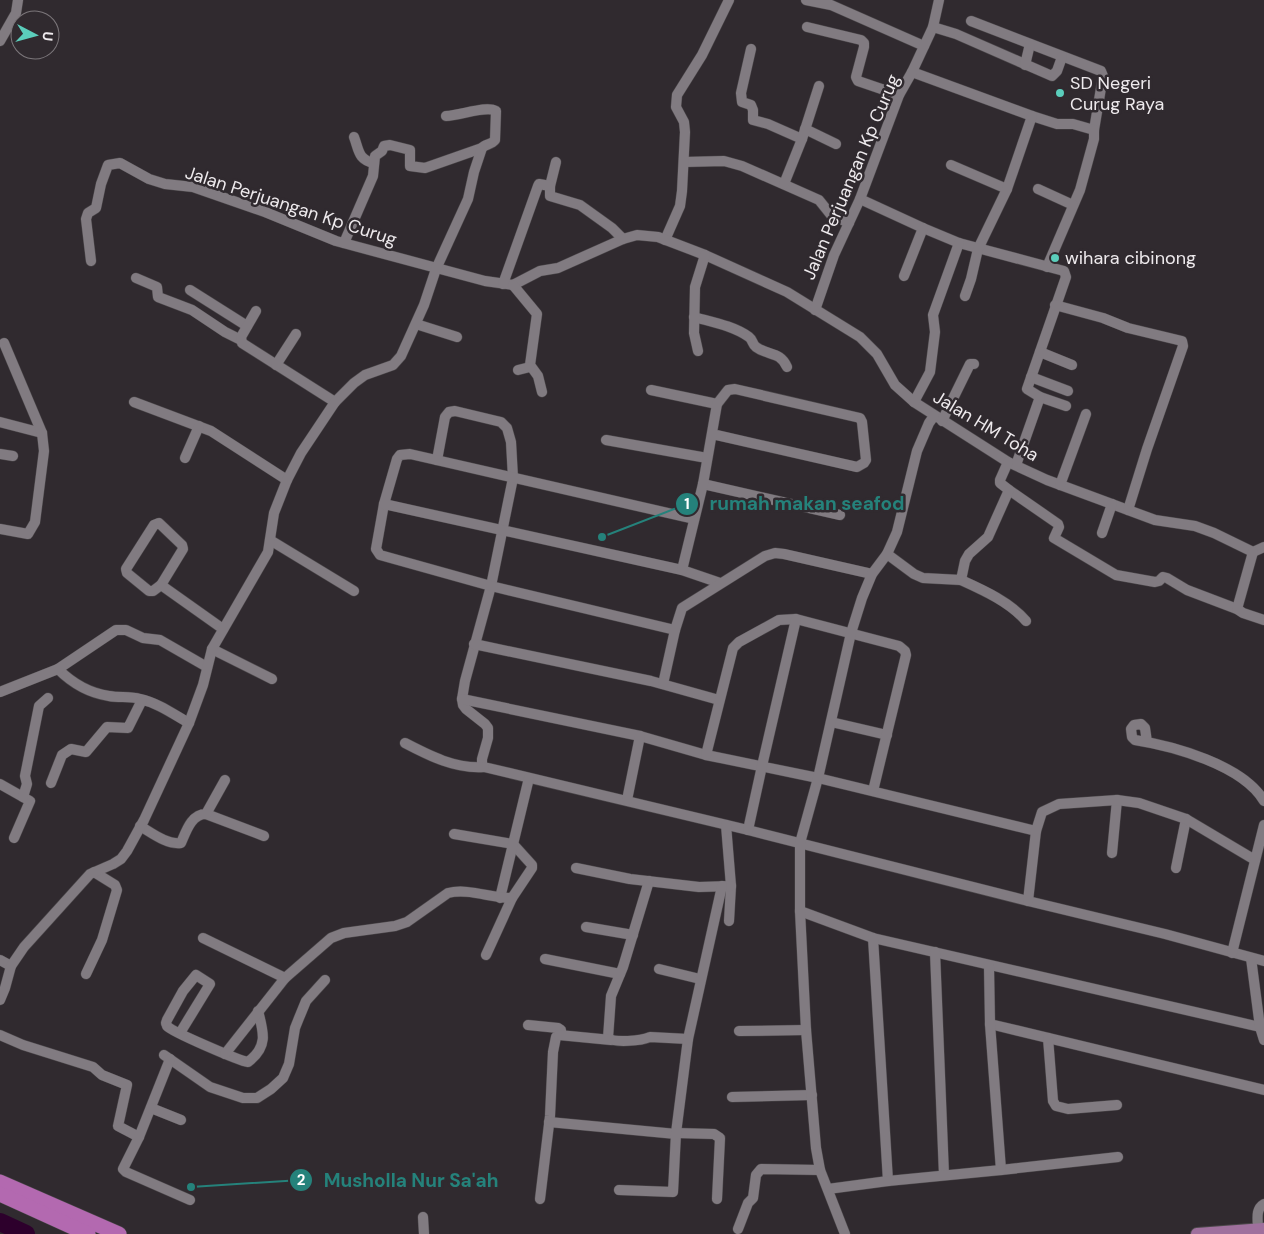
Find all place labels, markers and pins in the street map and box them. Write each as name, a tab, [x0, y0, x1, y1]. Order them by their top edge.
place label: SD Negeri Curug Raya	[1070, 71, 1164, 116]
marker: SD Negeri Curug Raya	[1054, 87, 1066, 99]
place label: wihara cibinong	[1065, 246, 1196, 270]
marker: wihara cibinong	[1049, 252, 1061, 264]
callout: rumah makan seafod	[674, 487, 914, 521]
callout: Musholla Nur Sa'ah	[288, 1163, 508, 1197]

